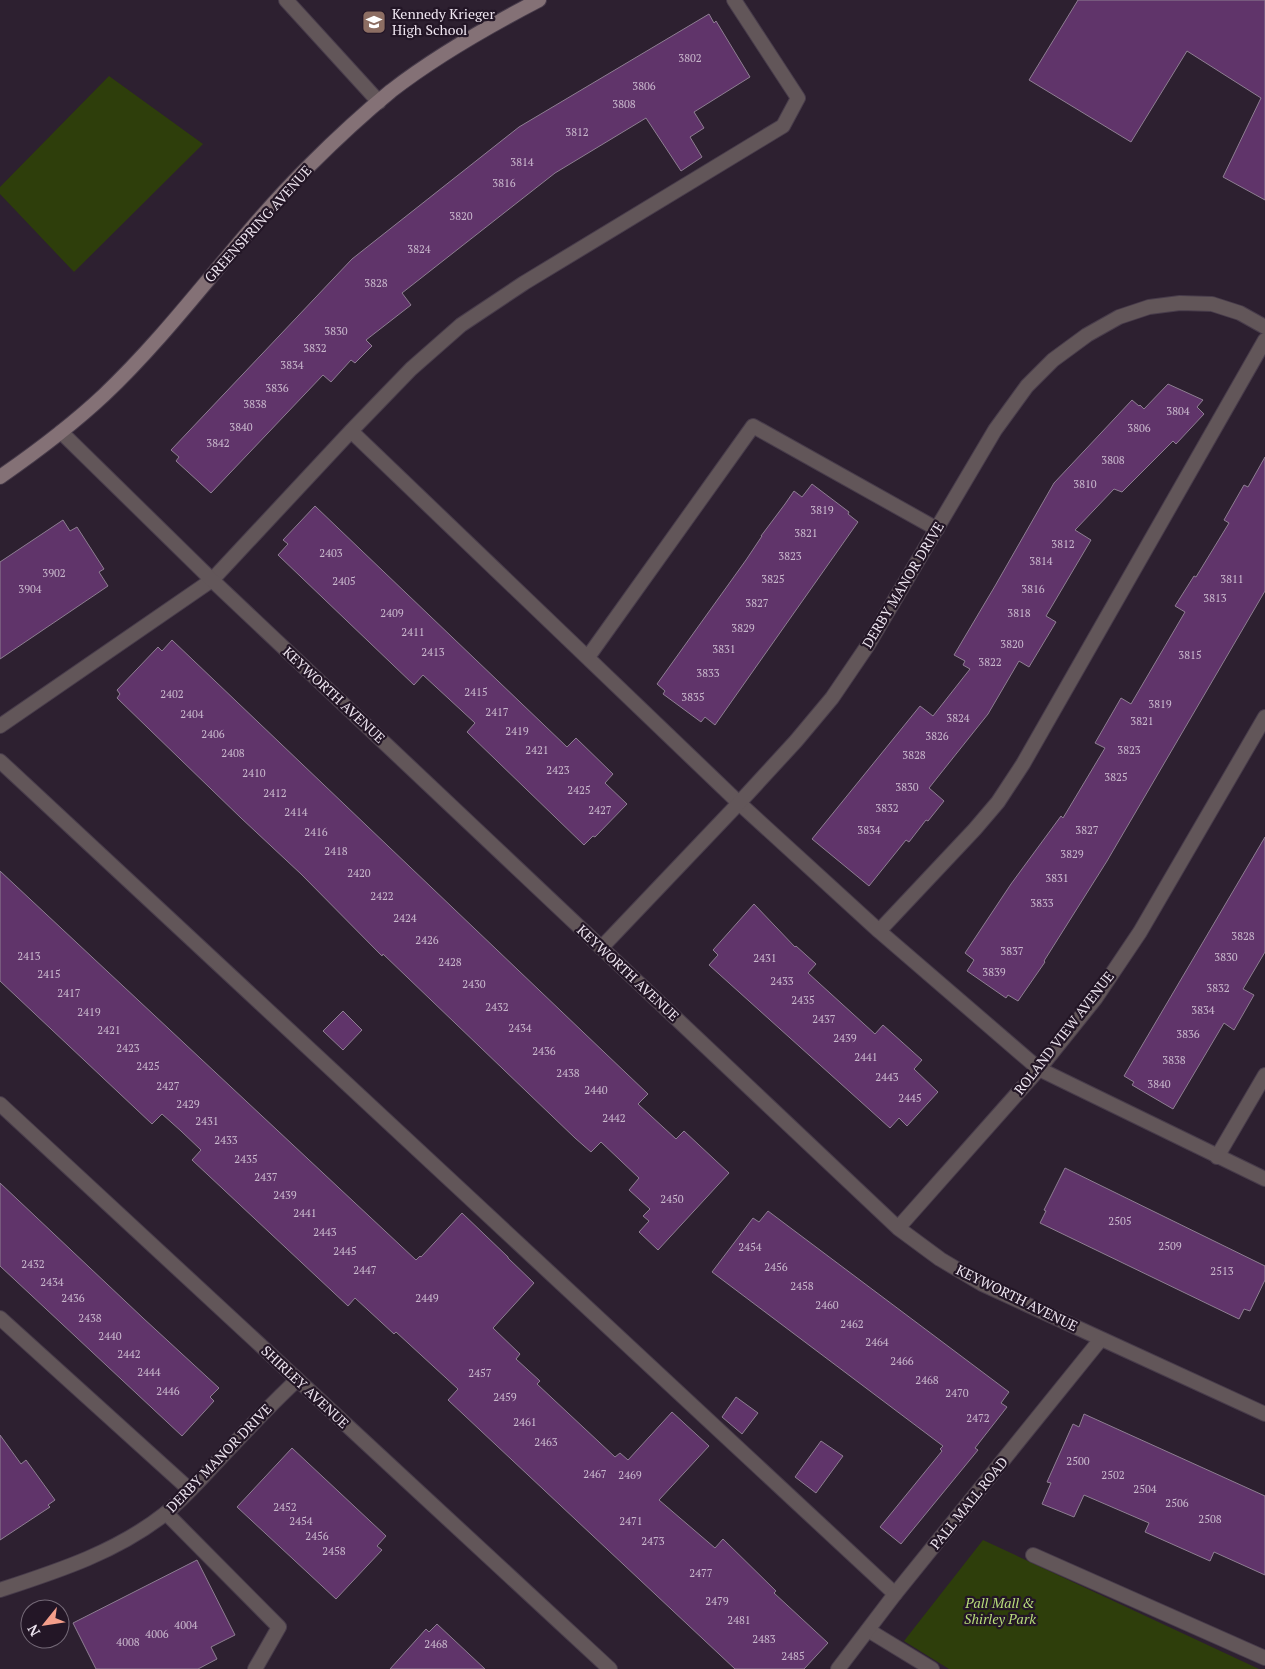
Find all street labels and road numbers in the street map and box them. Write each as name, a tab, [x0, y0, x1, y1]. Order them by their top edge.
street label: GREENSPRING AVENUE	[200, 161, 315, 286]
street label: DERBY MANOR DRIVE	[857, 518, 948, 651]
street label: KEYWORTH AVENUE	[279, 642, 389, 747]
street label: KEYWORTH AVENUE	[573, 920, 683, 1025]
street label: ROLAND VIEW AVENUE	[1009, 967, 1118, 1098]
street label: KEYWORTH AVENUE	[953, 1260, 1081, 1335]
street label: SHIRLEY AVENUE	[257, 1341, 353, 1432]
street label: DERBY MANOR DRIVE	[162, 1399, 276, 1516]
street label: PALL MALL ROAD	[925, 1452, 1012, 1553]

